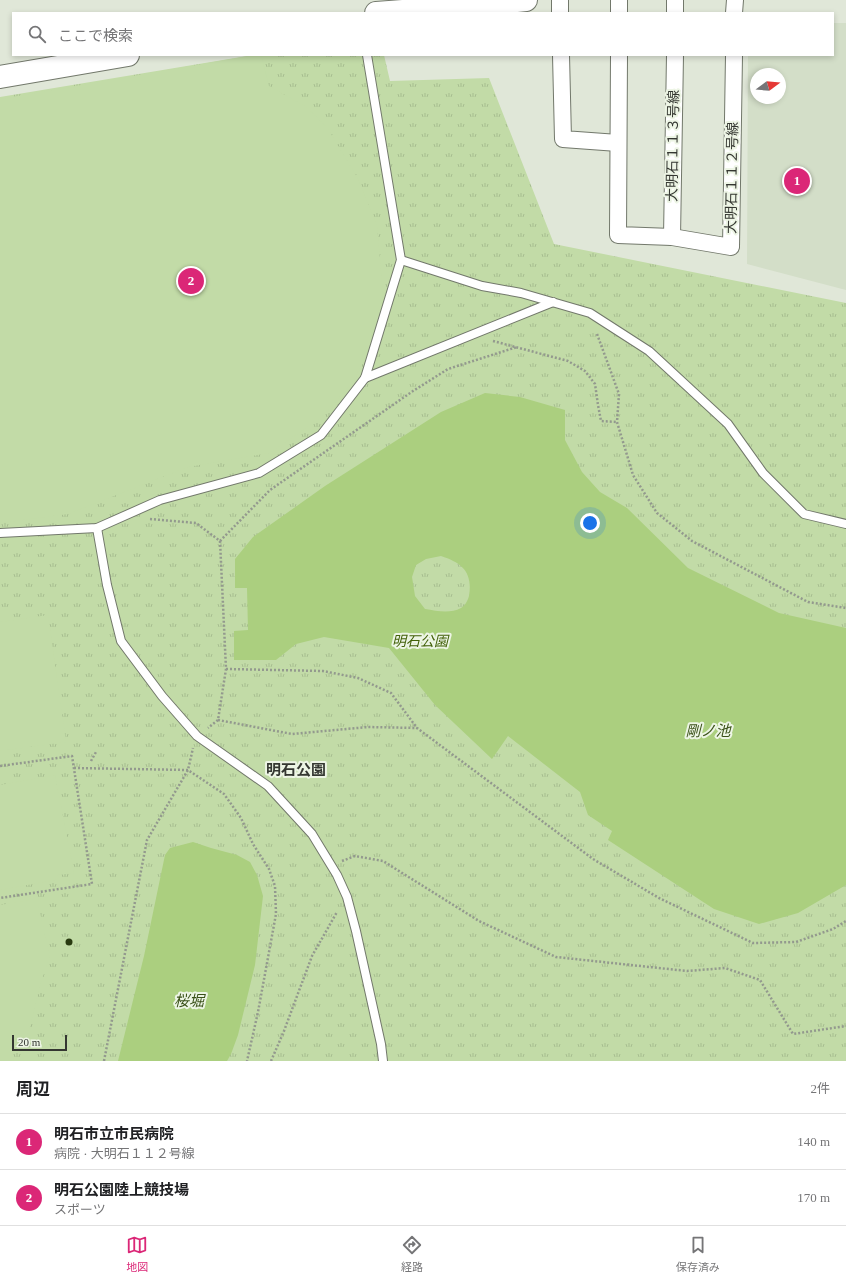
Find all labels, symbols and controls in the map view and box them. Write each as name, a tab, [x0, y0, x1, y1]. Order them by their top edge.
search box	[12, 12, 834, 56]
icon: search	[26, 23, 48, 45]
text: ここで検索	[58, 28, 133, 44]
north arrow	[750, 68, 786, 104]
street label: 大明石１１３号線	[665, 90, 681, 202]
street label: 大明石１１２号線	[724, 122, 740, 234]
pin: 1	[784, 166, 810, 196]
pin: 2	[178, 266, 204, 296]
your location	[580, 513, 600, 533]
park label: 明石公園	[392, 634, 450, 649]
water label: 剛ノ池	[685, 723, 732, 739]
district label: 明石公園	[266, 762, 326, 778]
water label: 桜堀	[174, 993, 206, 1009]
scale bar	[12, 1033, 67, 1052]
text: 20 m	[18, 1036, 40, 1048]
text: 周辺	[16, 1080, 50, 1099]
text: 2件	[810, 1081, 830, 1096]
text: 明石市立市民病院	[54, 1126, 174, 1142]
text: 1	[26, 1134, 32, 1149]
text: 140 m	[797, 1134, 830, 1149]
text: 病院 · 大明石１１２号線	[54, 1146, 195, 1161]
text: 明石公園陸上競技場	[54, 1182, 189, 1198]
text: 2	[26, 1190, 32, 1205]
text: 170 m	[797, 1190, 830, 1205]
text: スポーツ	[54, 1202, 106, 1217]
tab: 地図	[126, 1234, 148, 1274]
tab: 経路	[401, 1234, 423, 1274]
tab: 保存済み	[676, 1234, 720, 1274]

